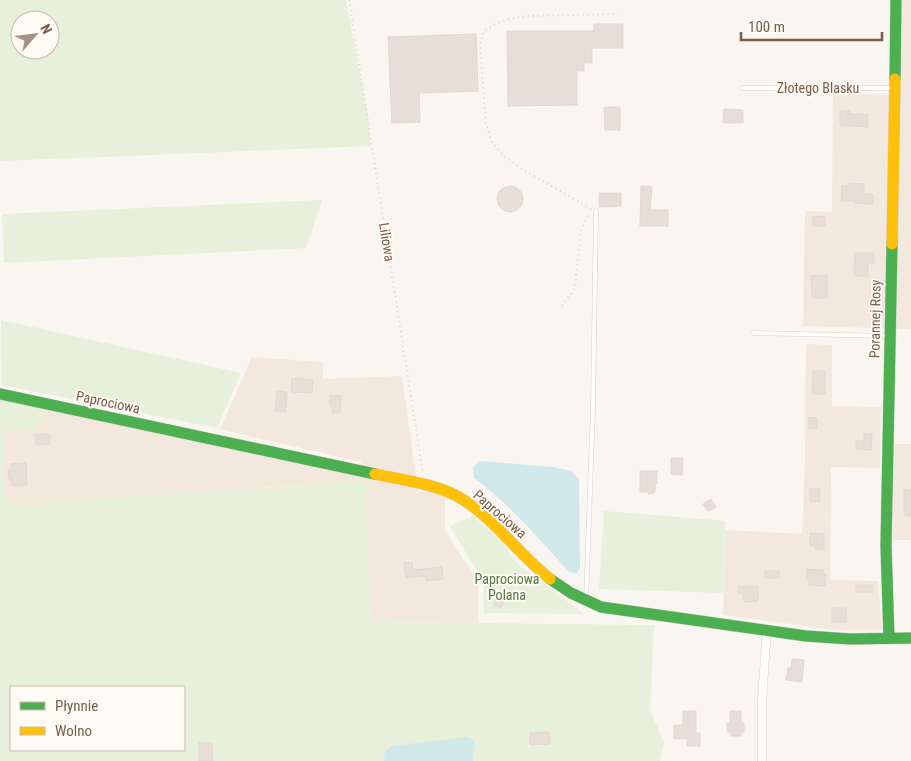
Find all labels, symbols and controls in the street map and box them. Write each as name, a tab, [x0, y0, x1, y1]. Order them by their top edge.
north arrow	[10, 10, 60, 60]
scale bar	[741, 10, 882, 42]
text: 100 m	[748, 18, 785, 36]
text: N	[37, 21, 56, 36]
street label: Złotego Blasku	[777, 80, 859, 96]
street label: Liliowa	[376, 221, 398, 263]
street label: Porannej Rosy	[866, 279, 884, 358]
street label: Paprociowa	[75, 387, 141, 417]
street label: Paprociowa	[470, 487, 530, 541]
park label: Paprociowa Polana	[475, 571, 539, 603]
legend	[10, 686, 185, 751]
text: Płynnie	[55, 697, 98, 715]
text: Wolno	[55, 722, 92, 740]

